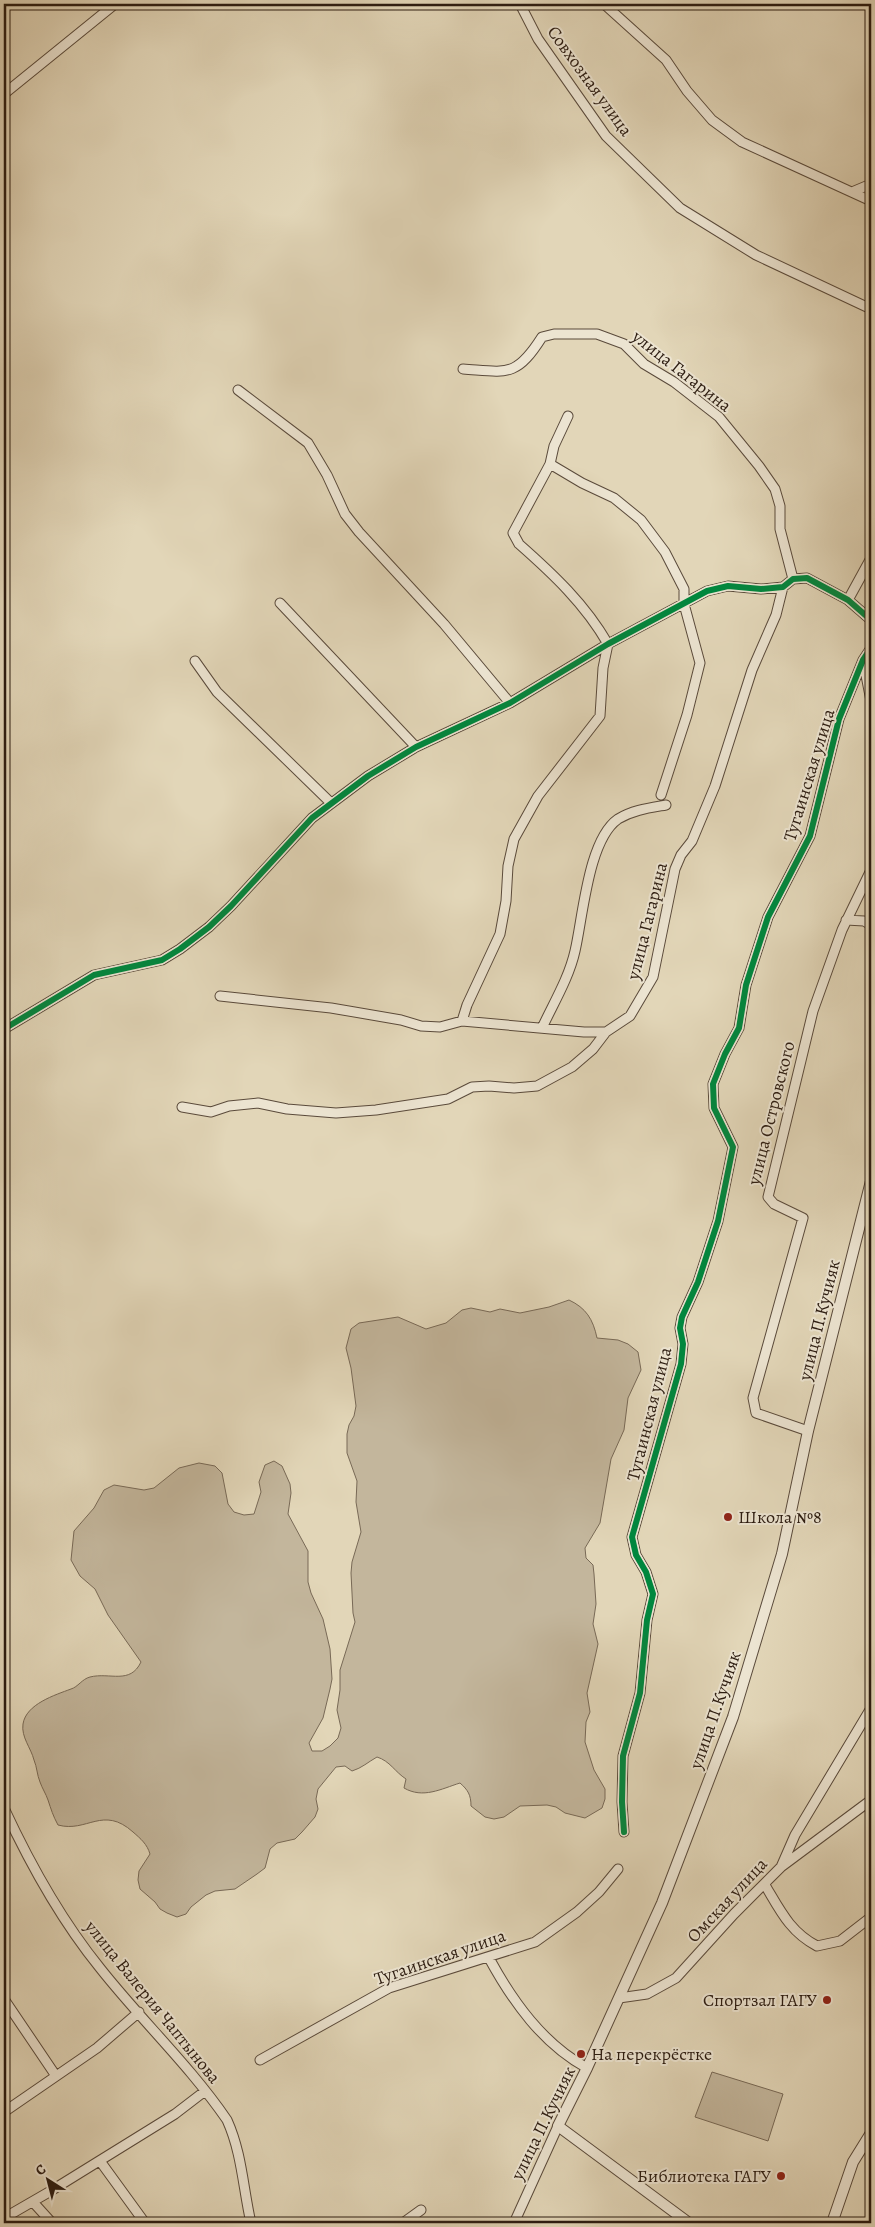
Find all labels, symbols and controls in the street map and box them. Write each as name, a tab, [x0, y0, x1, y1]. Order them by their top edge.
street label: Совхозная улица	[542, 21, 639, 142]
street label: улица Гагарина	[626, 324, 737, 418]
street label: Тугаинская улица	[777, 705, 841, 844]
street label: улица Гагарина	[621, 859, 673, 983]
street label: улица Островского	[741, 1039, 800, 1188]
street label: улица П.Кучияк	[792, 1257, 846, 1384]
street label: Тугаинская улица	[621, 1344, 677, 1483]
place label: Школа №8	[738, 1505, 822, 1529]
marker: Школа №8	[722, 1511, 734, 1523]
street label: улица П.Кучияк	[683, 1648, 746, 1773]
street label: Омская улица	[681, 1852, 773, 1948]
street label: улица Валерия Чаптынова	[79, 1915, 227, 2089]
street label: Тугаинская улица	[371, 1923, 509, 1991]
place label: Спортзал ГАГУ	[703, 1988, 818, 2012]
marker: Спортзал ГАГУ	[821, 1994, 833, 2006]
place label: На перекрёстке	[591, 2042, 712, 2066]
marker: На перекрёстке	[575, 2048, 587, 2060]
street label: улица П.Кучияк	[505, 2062, 581, 2185]
north arrow	[22, 2154, 72, 2204]
text: С	[32, 2159, 50, 2180]
place label: Библиотека ГАГУ	[637, 2164, 772, 2188]
marker: Библиотека ГАГУ	[775, 2170, 787, 2182]

